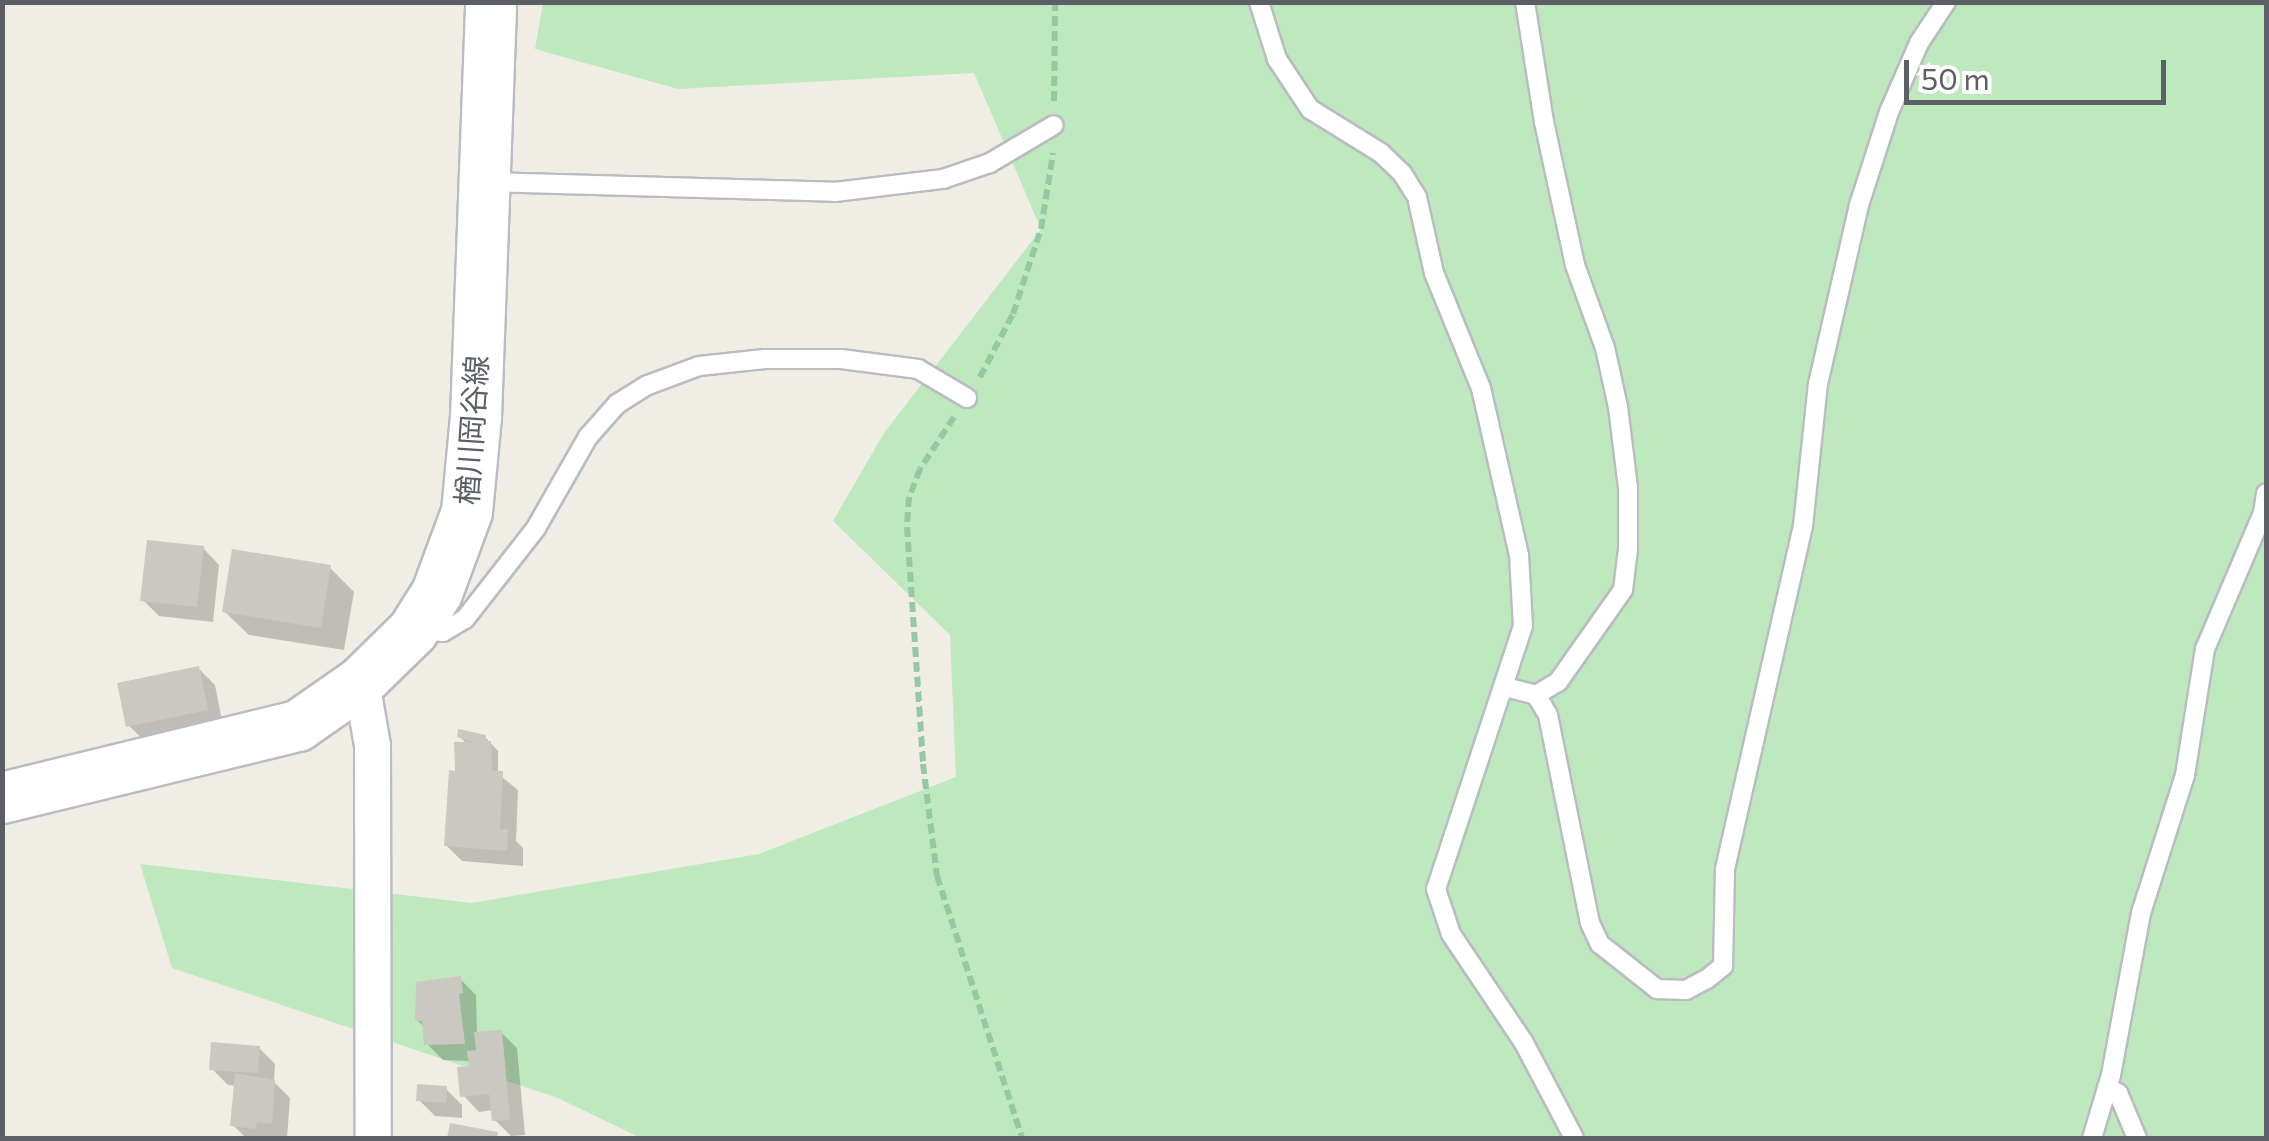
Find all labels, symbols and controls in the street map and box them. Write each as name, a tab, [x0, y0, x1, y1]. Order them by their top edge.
scale bar	[1909, 40, 2172, 102]
text: 50 m	[1921, 59, 1990, 96]
street label: 楢川岡谷線	[448, 354, 494, 506]

